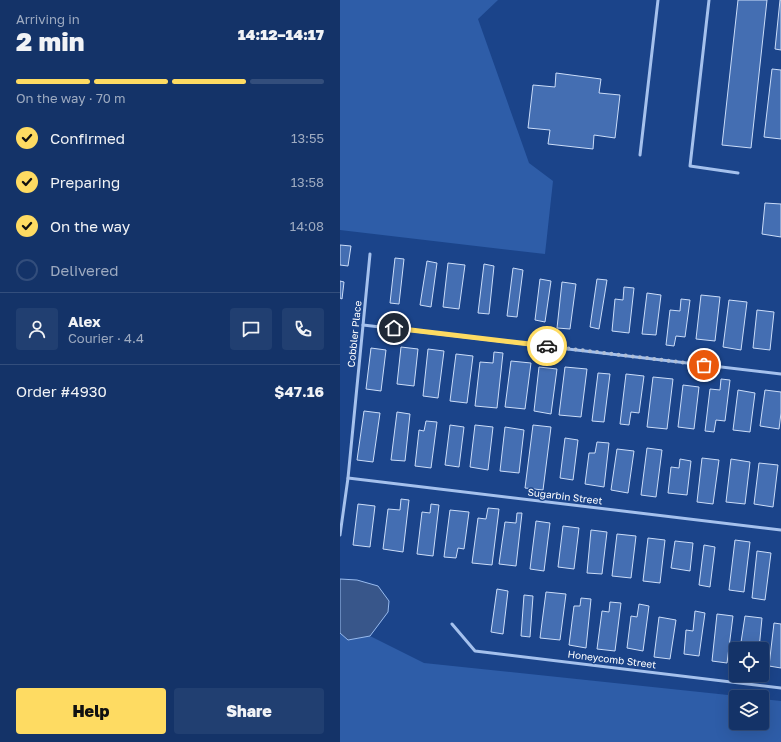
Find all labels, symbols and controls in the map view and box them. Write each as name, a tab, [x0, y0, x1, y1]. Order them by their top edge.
text: Arriving in	[16, 11, 80, 27]
text: 14:12–14:17	[238, 25, 324, 43]
text: 2 min	[16, 26, 84, 57]
text: On the way · 70 m	[16, 90, 126, 106]
icon: check	[16, 127, 38, 149]
text: Confirmed	[50, 129, 125, 147]
text: 13:55	[291, 130, 324, 146]
icon: check	[16, 171, 38, 193]
text: Preparing	[50, 173, 120, 191]
text: 13:58	[291, 174, 324, 190]
icon: check	[16, 215, 38, 237]
text: On the way	[50, 217, 130, 235]
text: 14:08	[290, 218, 324, 234]
text: Delivered	[50, 261, 118, 279]
street label: Cobbler Place	[345, 300, 363, 368]
button: person	[16, 308, 58, 350]
button: chat	[230, 308, 272, 350]
button: phone	[282, 308, 324, 350]
pin	[377, 311, 411, 345]
text: Alex	[68, 312, 101, 330]
icon: home	[383, 317, 405, 339]
courier	[527, 326, 567, 366]
text: Courier · 4.4	[68, 330, 144, 346]
icon: car	[536, 335, 558, 357]
pin	[687, 348, 721, 382]
icon: bag	[693, 354, 715, 376]
text: Order #4930	[16, 382, 107, 400]
text: $47.16	[274, 382, 324, 400]
street label: Sugarbin Street	[527, 485, 603, 507]
map controls	[729, 642, 769, 730]
button: locate	[729, 642, 769, 682]
street label: Honeycomb Street	[567, 648, 657, 670]
button: Help	[16, 688, 166, 734]
button: Share	[174, 688, 324, 734]
button: layers	[729, 690, 769, 730]

